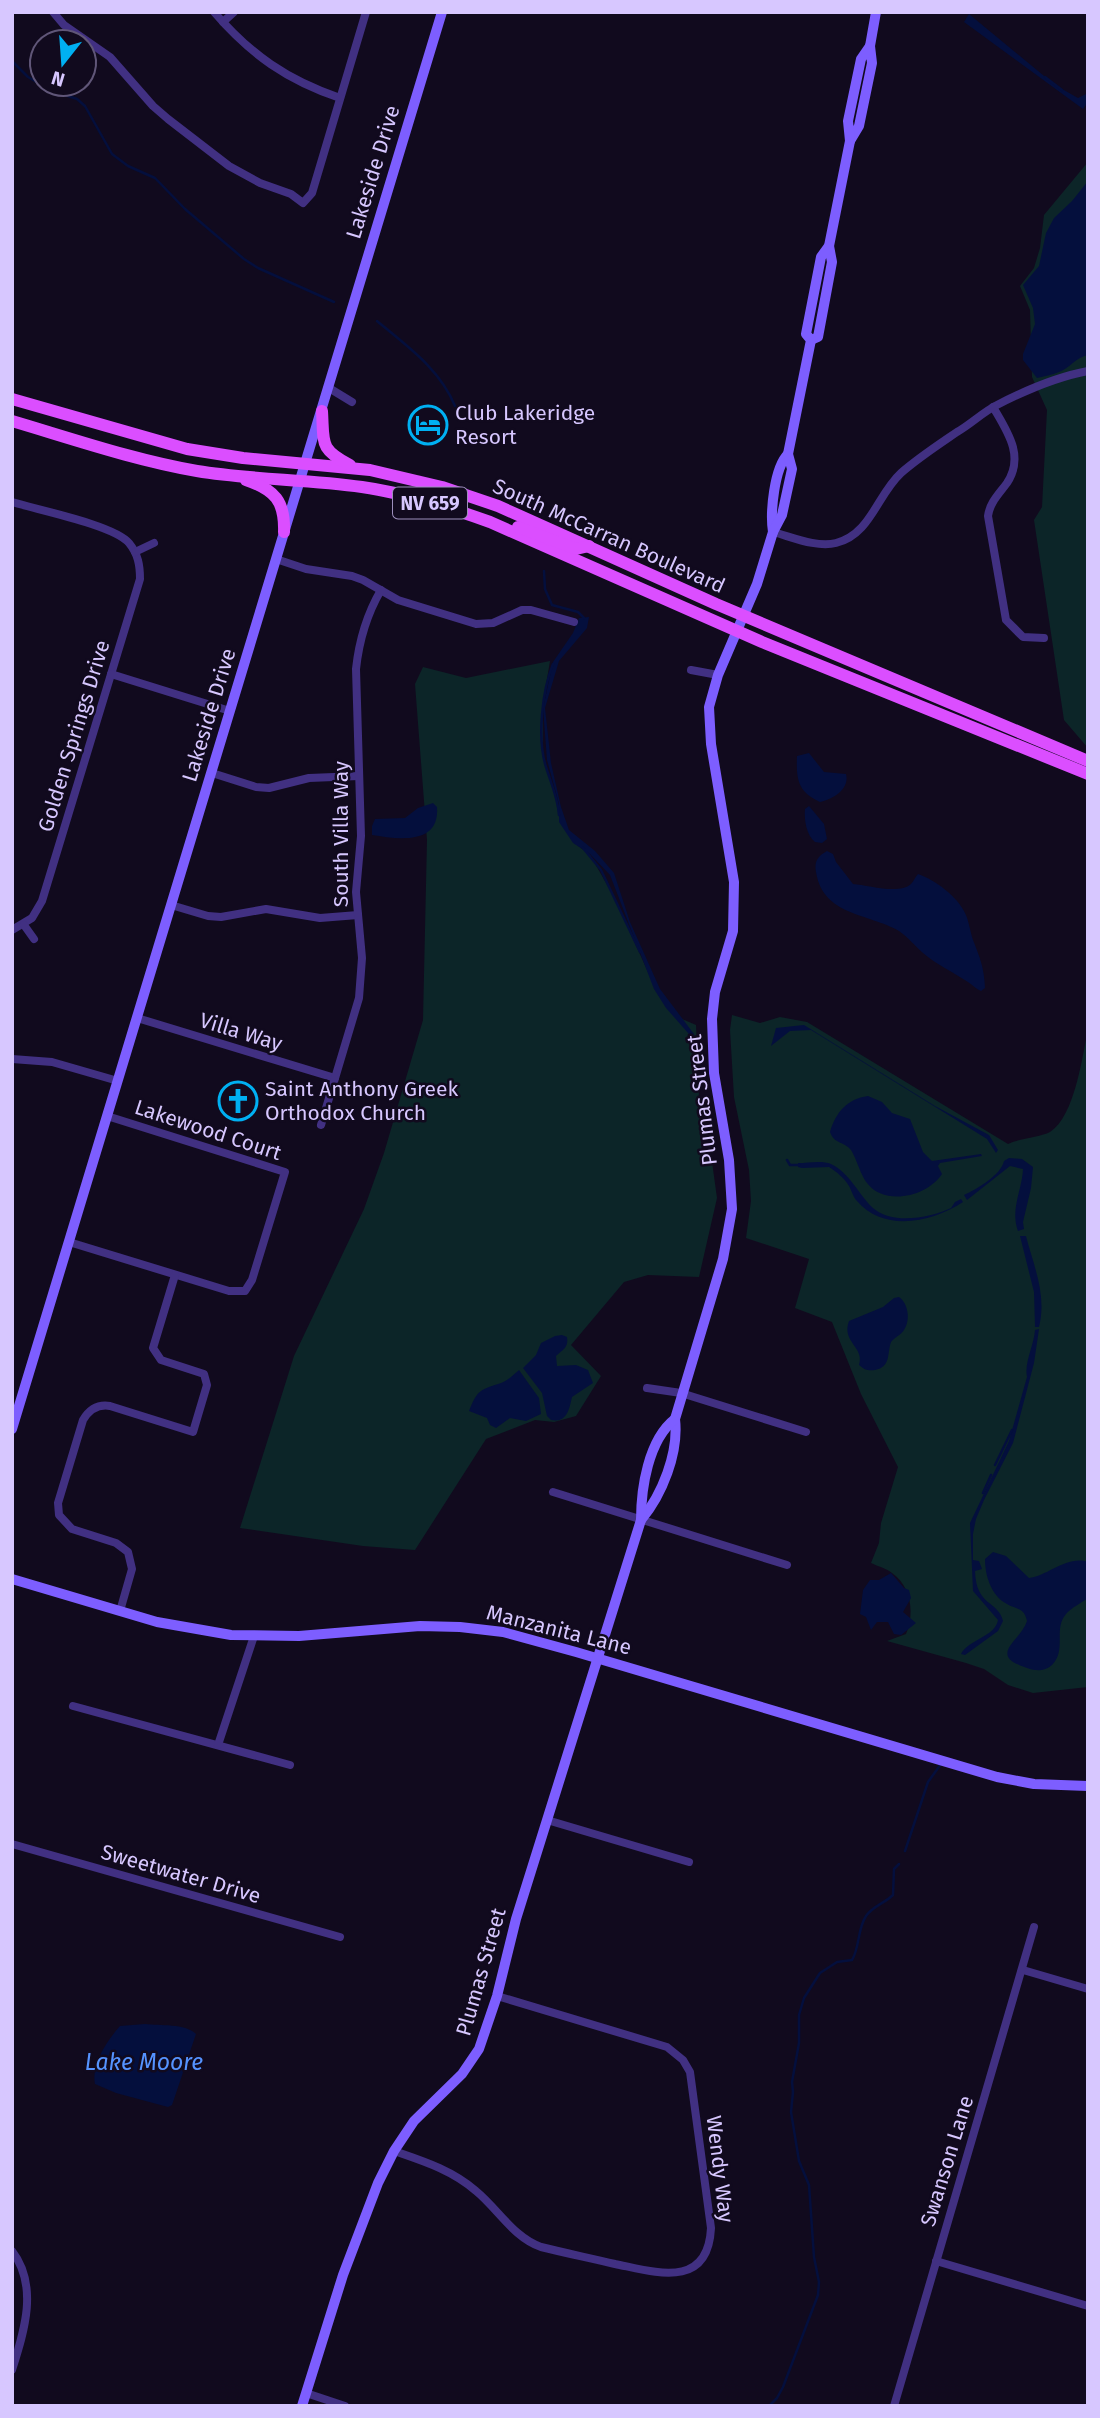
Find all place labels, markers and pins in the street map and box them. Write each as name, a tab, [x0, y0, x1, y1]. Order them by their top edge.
place label: Club Lakeridge Resort	[455, 400, 595, 450]
hotel icon: Club Lakeridge Resort	[407, 404, 449, 446]
place label: Saint Anthony Greek Orthodox Church	[265, 1076, 458, 1126]
church icon: Saint Anthony Greek Orthodox Church	[217, 1080, 259, 1122]

